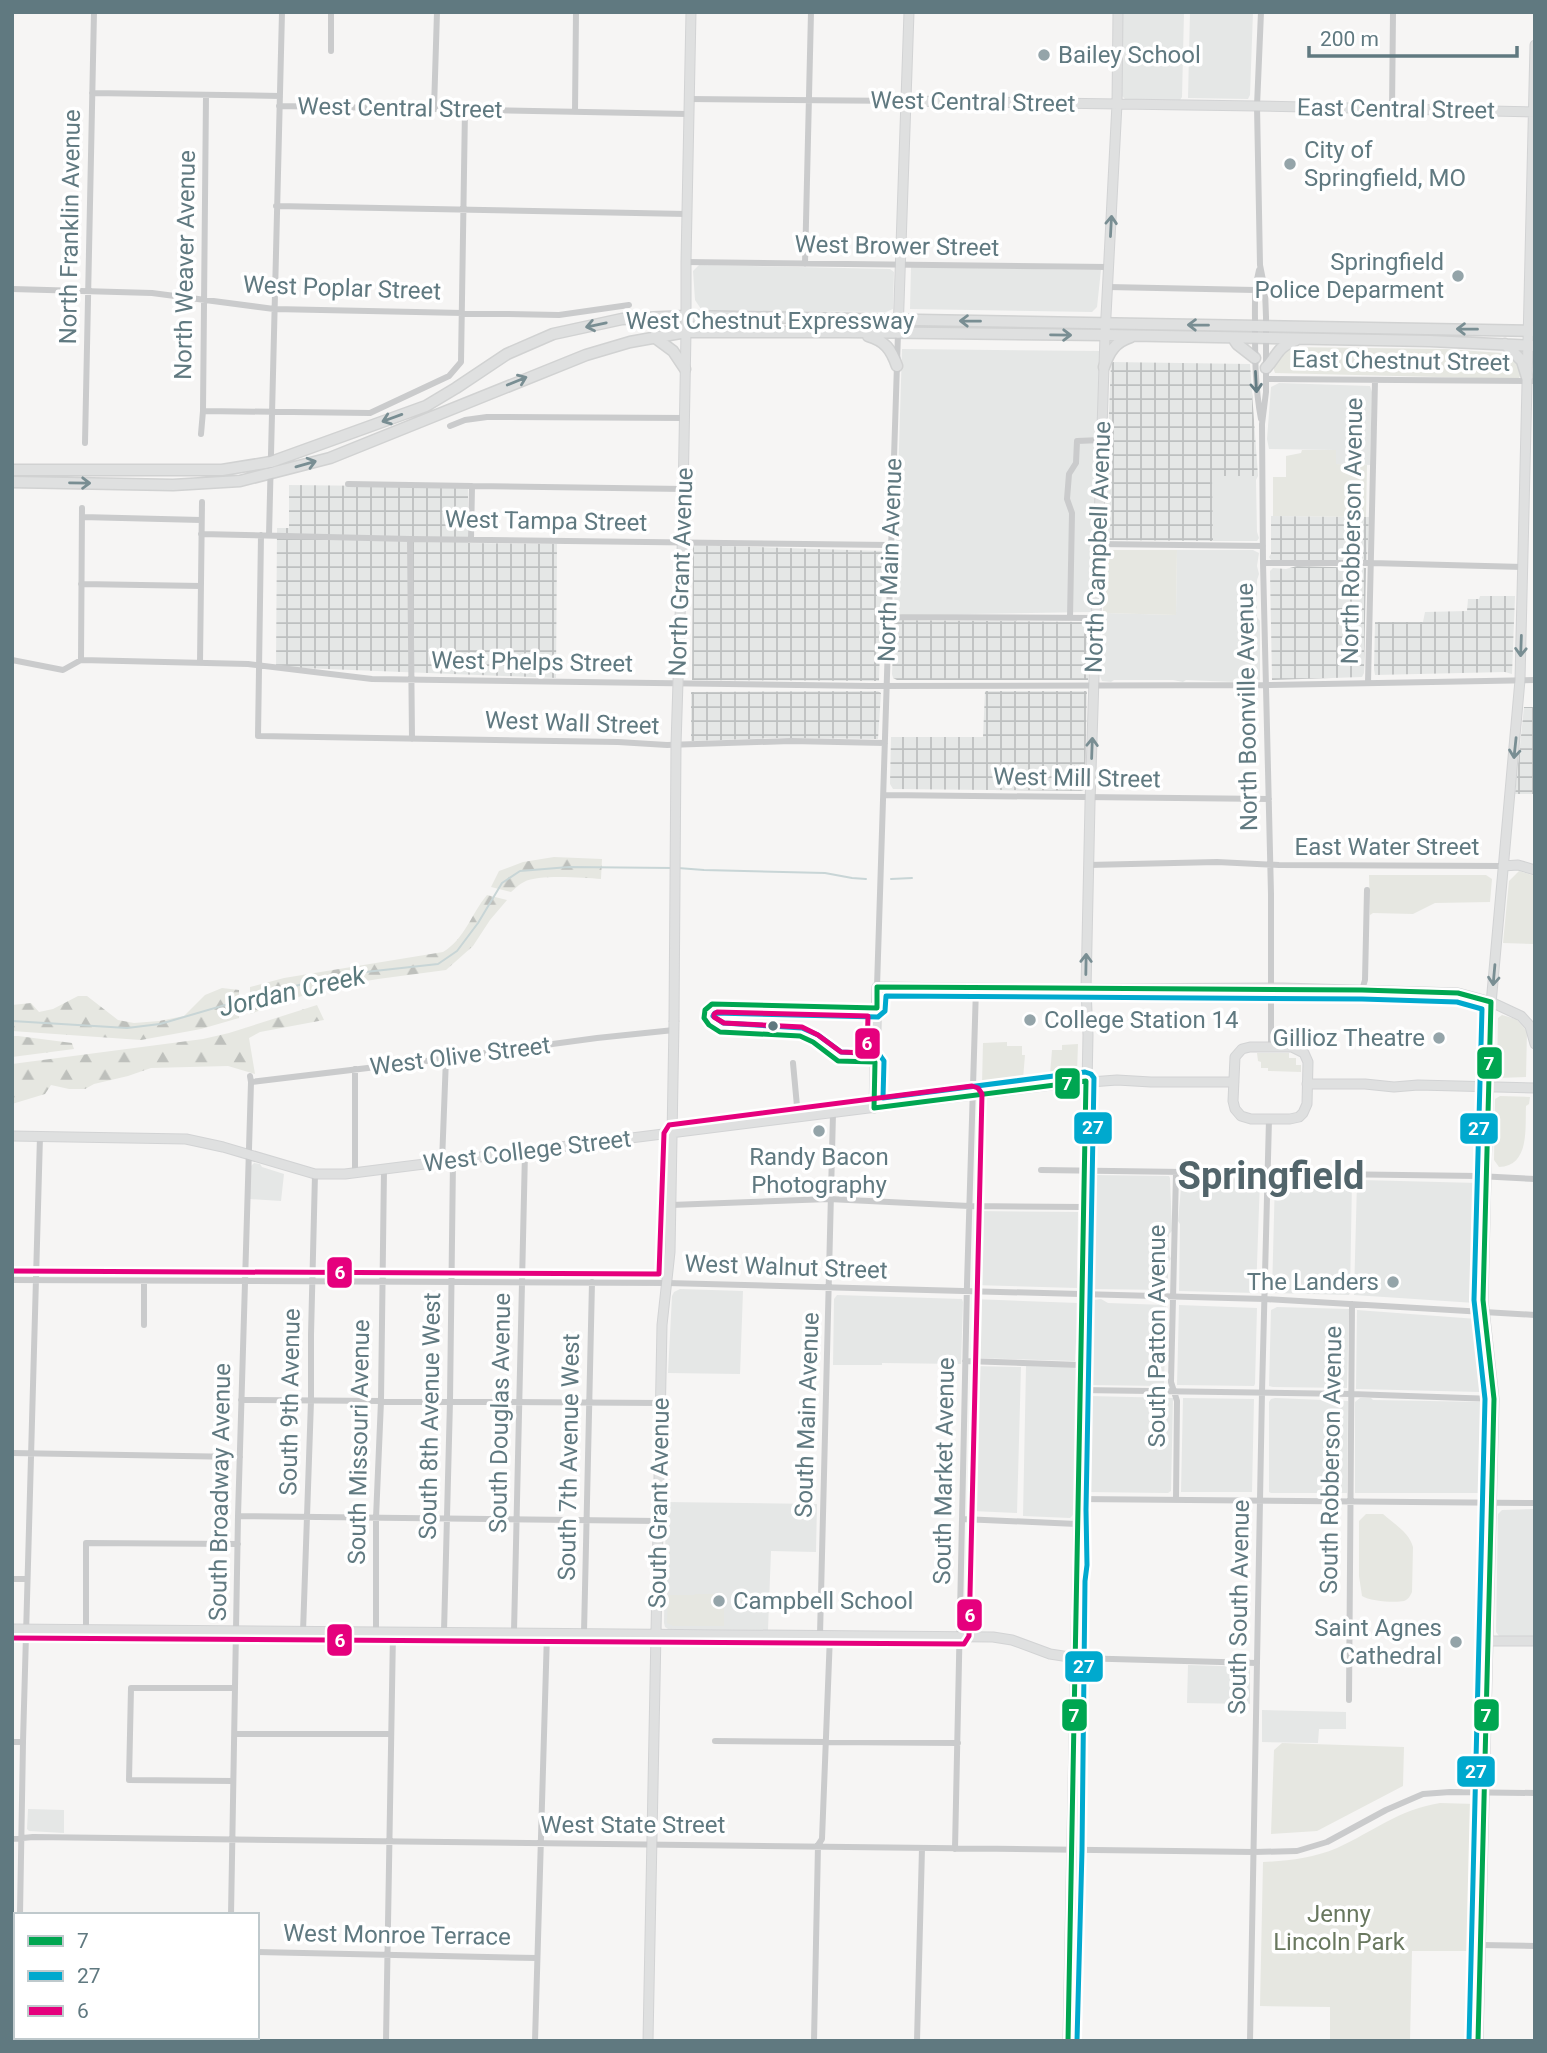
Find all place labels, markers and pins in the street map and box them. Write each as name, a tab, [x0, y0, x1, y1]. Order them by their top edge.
place label: Bailey School	[1058, 41, 1201, 69]
marker: Bailey School	[1036, 47, 1052, 63]
place label: City of Springfield, MO	[1304, 136, 1466, 192]
marker: City of Springfield, MO	[1282, 156, 1298, 172]
place label: Springfield Police Deparment	[1254, 248, 1444, 304]
marker: Springfield Police Deparment	[1450, 268, 1466, 284]
place label: College Station 14	[1044, 1006, 1239, 1034]
marker: College Station 14	[1022, 1012, 1038, 1028]
unlabelled marker	[766, 1019, 780, 1033]
place label: Gillioz Theatre	[1273, 1024, 1425, 1052]
marker: Gillioz Theatre	[1431, 1030, 1447, 1046]
marker: Randy Bacon Photography	[811, 1123, 827, 1139]
place label: Randy Bacon Photography	[749, 1143, 889, 1199]
place label: The Landers	[1247, 1268, 1379, 1296]
marker: The Landers	[1385, 1274, 1401, 1290]
place label: Campbell School	[733, 1587, 913, 1615]
marker: Campbell School	[711, 1593, 727, 1609]
place label: Saint Agnes Cathedral	[1314, 1614, 1442, 1670]
marker: Saint Agnes Cathedral	[1448, 1634, 1464, 1650]

